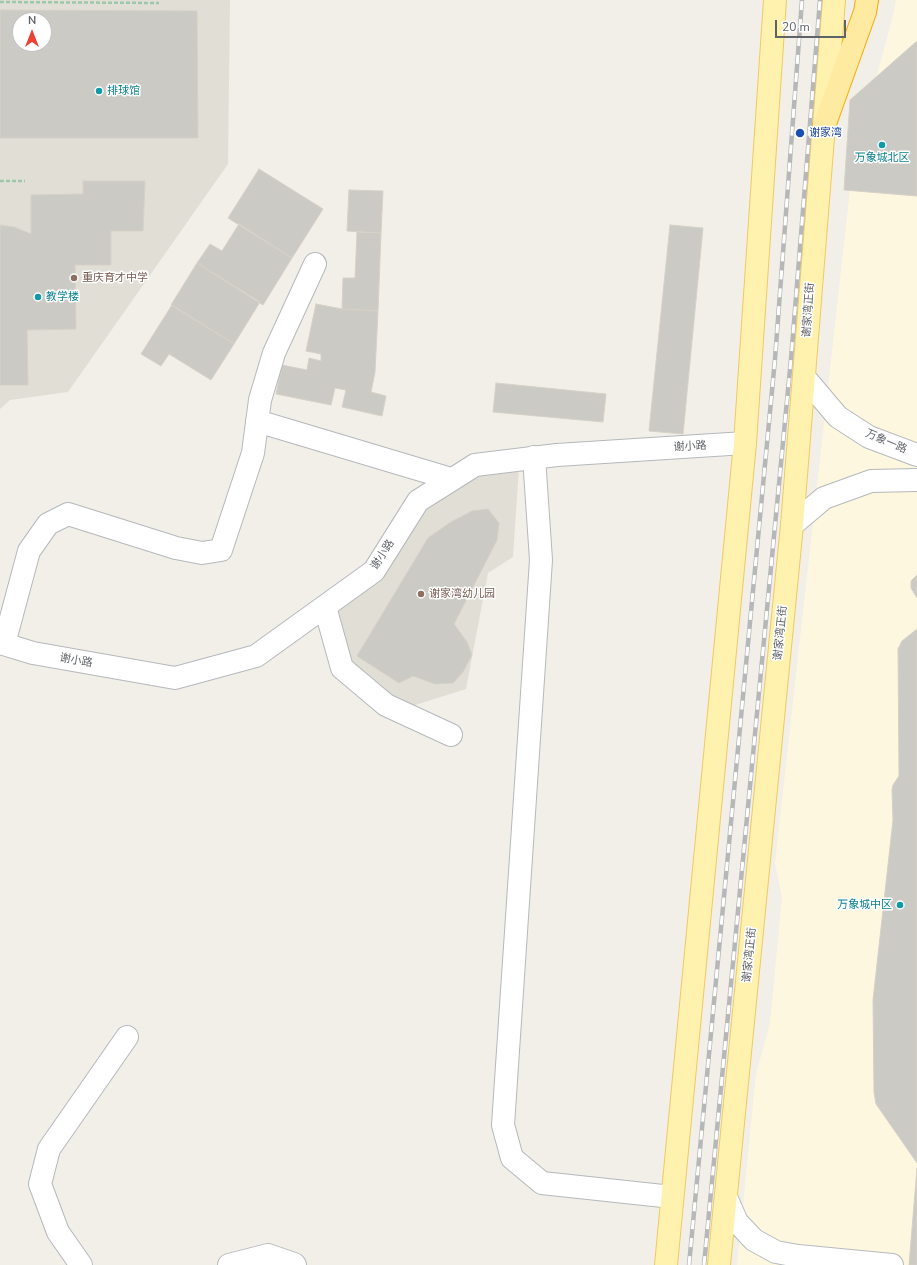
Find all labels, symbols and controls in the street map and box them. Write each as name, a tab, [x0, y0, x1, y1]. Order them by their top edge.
north arrow	[12, 12, 52, 52]
scale bar	[777, 12, 848, 38]
text: N	[28, 13, 36, 28]
text: 20 m	[782, 19, 810, 35]
place label: 排球馆	[107, 84, 140, 98]
marker: 排球馆	[94, 86, 104, 96]
place label: 谢家湾	[809, 126, 842, 140]
marker: 谢家湾	[794, 127, 806, 139]
marker: 万象城北区	[877, 140, 887, 150]
place label: 万象城北区	[855, 151, 909, 165]
place label: 重庆育才中学	[82, 271, 148, 285]
marker: 重庆育才中学	[69, 273, 79, 283]
street label: 谢家湾正街	[800, 282, 818, 338]
place label: 教学楼	[46, 290, 79, 304]
marker: 教学楼	[33, 292, 43, 302]
street label: 万象一路	[863, 427, 909, 457]
street label: 谢小路	[673, 440, 707, 454]
street label: 谢小路	[368, 538, 398, 572]
place label: 谢家湾幼儿园	[429, 587, 495, 601]
marker: 谢家湾幼儿园	[416, 589, 426, 599]
street label: 谢家湾正街	[772, 605, 790, 661]
street label: 谢小路	[59, 652, 93, 670]
place label: 万象城中区	[837, 898, 892, 912]
marker: 万象城中区	[895, 900, 905, 910]
street label: 谢家湾正街	[741, 927, 759, 983]

